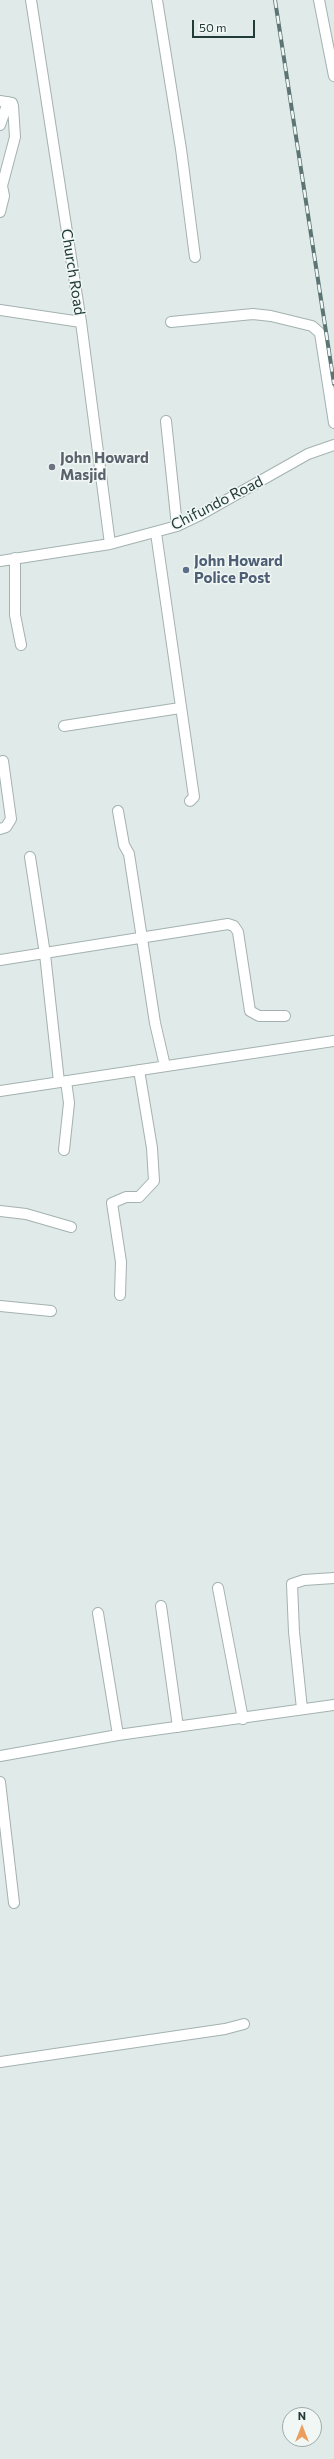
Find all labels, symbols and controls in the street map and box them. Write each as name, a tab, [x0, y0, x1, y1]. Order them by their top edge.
scale bar	[194, 12, 257, 38]
text: 50 m	[199, 20, 227, 34]
street label: Church Road	[57, 228, 89, 316]
place label: John Howard Masjid	[60, 449, 149, 484]
marker: John Howard Masjid	[47, 462, 57, 472]
street label: Chifundo Road	[168, 472, 266, 534]
place label: John Howard Police Post	[194, 552, 283, 587]
marker: John Howard Police Post	[181, 565, 191, 575]
north arrow	[282, 2407, 322, 2447]
text: N	[298, 2409, 306, 2422]

